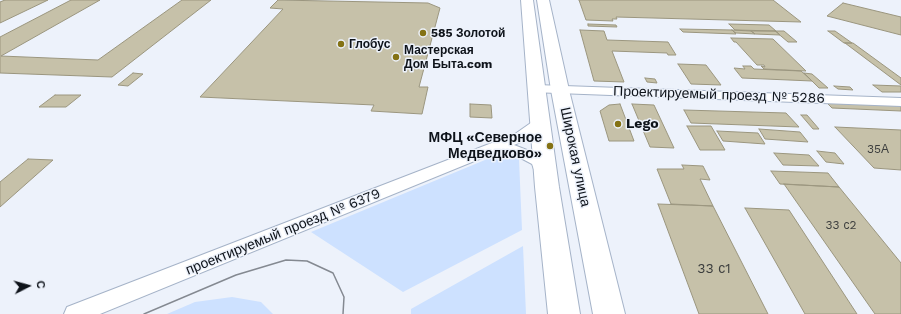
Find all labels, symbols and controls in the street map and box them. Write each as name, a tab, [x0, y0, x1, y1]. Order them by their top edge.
place label: 585 Золотой	[431, 26, 505, 40]
marker: 585 Золотой	[418, 28, 428, 38]
place label: Глобус	[349, 37, 390, 51]
marker: Глобус	[336, 39, 346, 49]
place label: Мастерская Дом Быта.com	[404, 43, 492, 71]
marker: Мастерская Дом Быта.com	[391, 52, 401, 62]
street label: Проектируемый проезд № 5286	[613, 83, 825, 107]
street label: Широкая улица	[556, 106, 594, 208]
place label: Lego	[626, 116, 659, 132]
marker: Lego	[613, 119, 623, 129]
place label: МФЦ «Северное Медведково»	[429, 130, 542, 162]
marker: МФЦ «Северное Медведково»	[545, 141, 555, 151]
house number: 35А	[867, 142, 889, 156]
street label: проектируемый проезд № 6379	[183, 185, 383, 279]
house number: 33 с2	[825, 218, 857, 232]
house number: 33 с1	[697, 261, 731, 277]
north arrow	[8, 266, 48, 306]
text: С	[34, 280, 47, 289]

